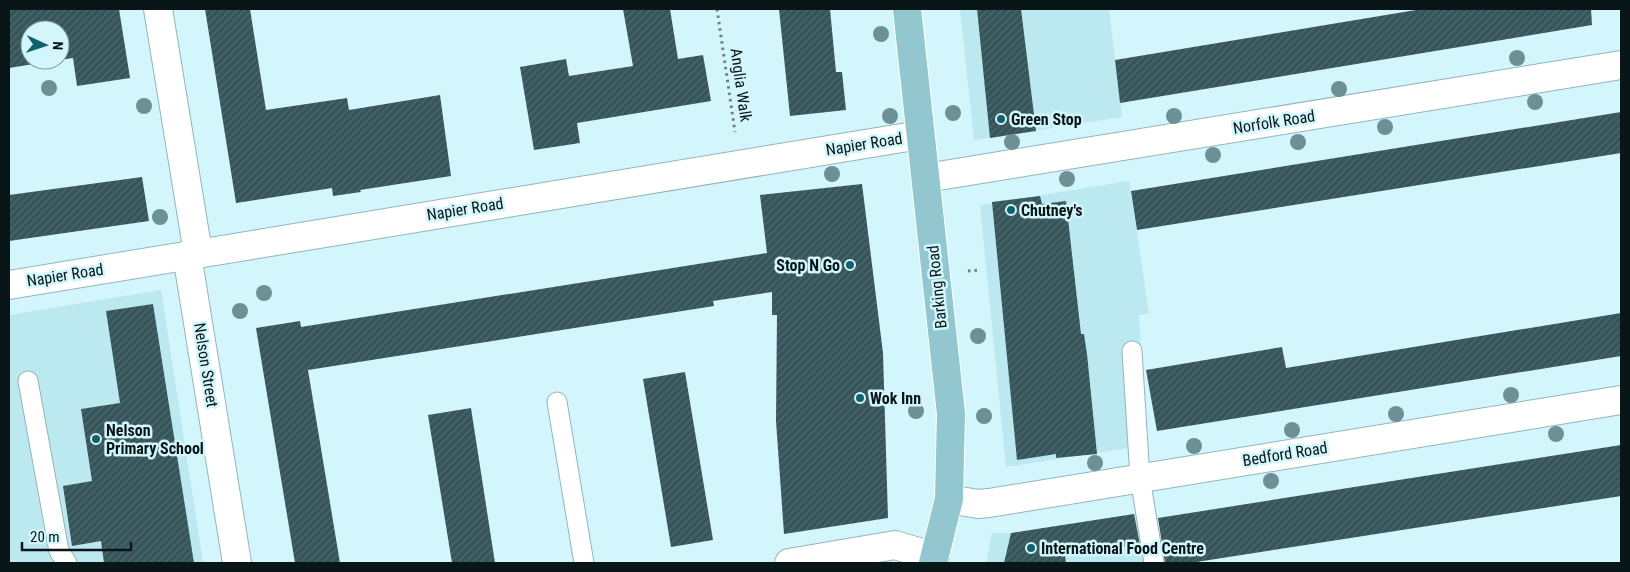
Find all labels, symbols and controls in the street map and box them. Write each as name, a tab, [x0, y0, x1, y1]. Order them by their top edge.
north arrow	[20, 20, 70, 70]
text: N	[50, 41, 66, 50]
street label: Anglia Walk	[726, 47, 756, 124]
street label: Norfolk Road	[1232, 106, 1316, 138]
place label: Green Stop	[1011, 110, 1082, 129]
marker: Green Stop	[995, 113, 1007, 125]
street label: Napier Road	[824, 129, 904, 159]
street label: Napier Road	[425, 194, 505, 224]
place label: Chutney's	[1021, 201, 1083, 220]
marker: Chutney's	[1005, 204, 1017, 216]
street label: Barking Road	[923, 244, 951, 330]
place label: Stop N Go	[776, 256, 840, 275]
marker: Stop N Go	[844, 259, 856, 271]
street label: Napier Road	[25, 260, 105, 290]
street label: Nelson Street	[190, 321, 222, 409]
place label: Wok Inn	[870, 389, 921, 408]
marker: Wok Inn	[854, 392, 866, 404]
place label: Nelson Primary School	[106, 421, 204, 458]
marker: Nelson Primary School	[90, 433, 102, 445]
street label: Bedford Road	[1241, 438, 1329, 470]
scale bar	[22, 520, 131, 552]
text: 20 m	[30, 528, 60, 546]
place label: International Food Centre	[1041, 539, 1204, 558]
marker: International Food Centre	[1025, 542, 1037, 554]

